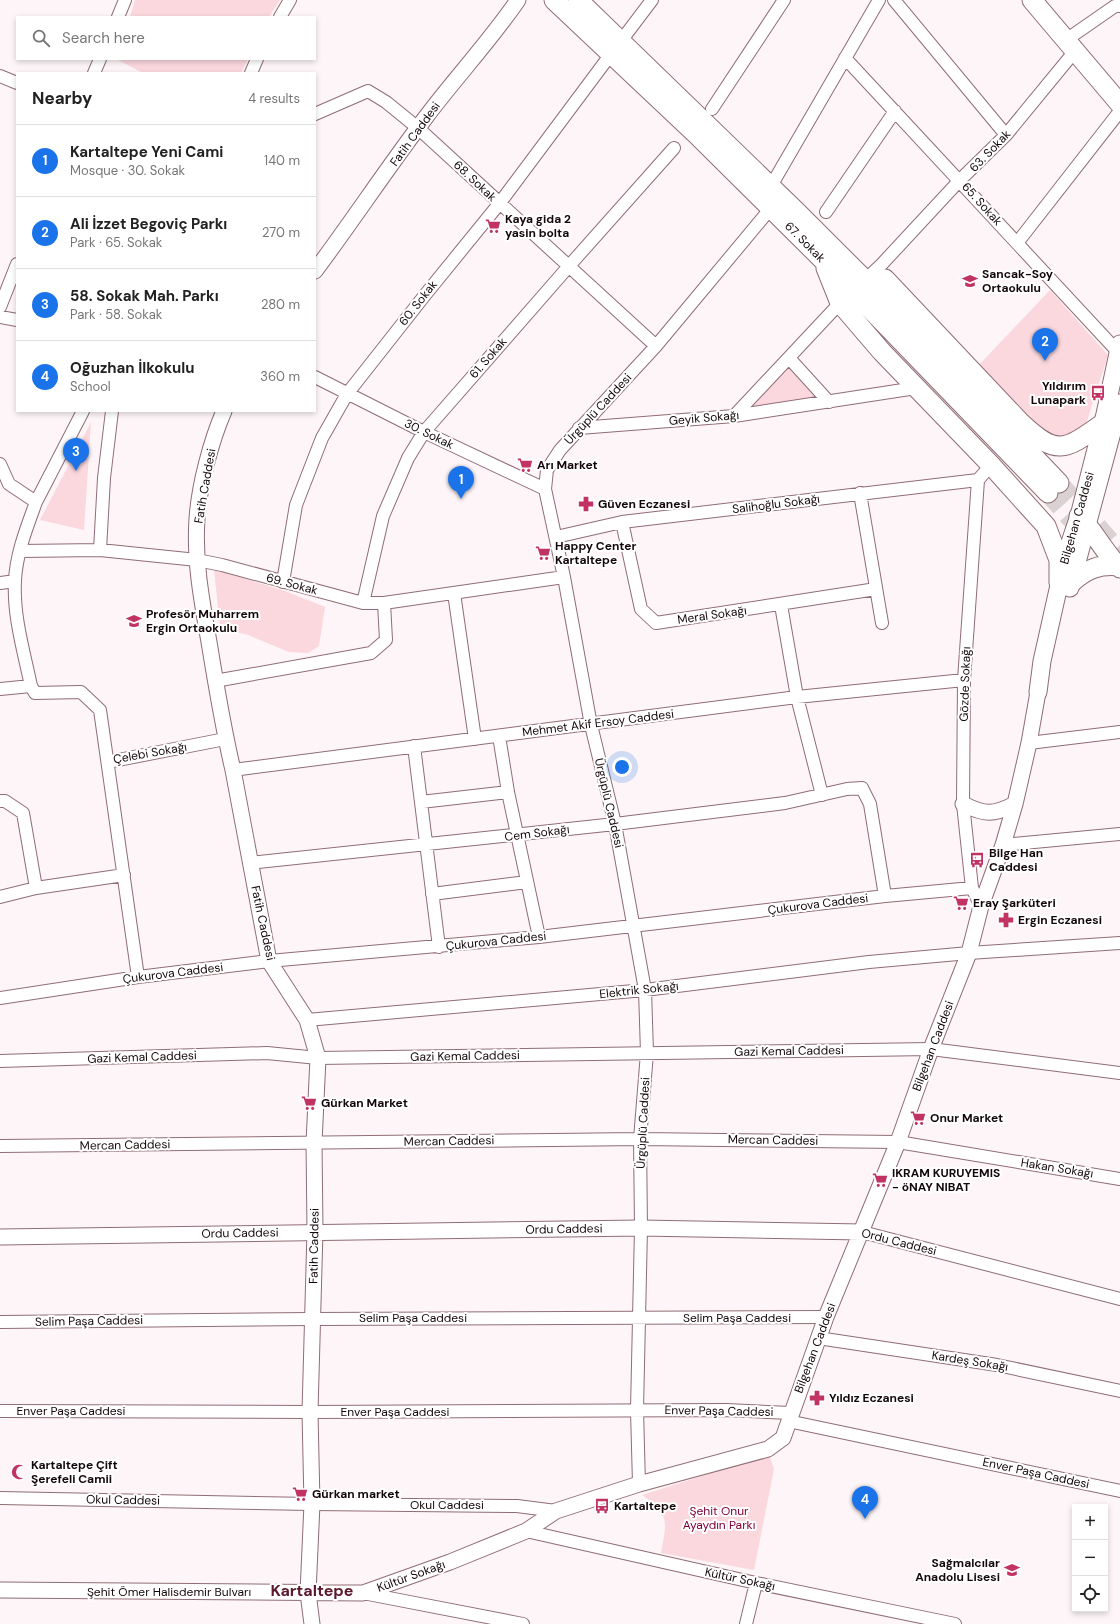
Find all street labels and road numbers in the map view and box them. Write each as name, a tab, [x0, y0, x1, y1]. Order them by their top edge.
street label: Fatih Caddesi	[386, 98, 444, 169]
street label: 63. Sokak	[966, 126, 1014, 176]
street label: 68. Sokak	[450, 157, 500, 205]
street label: 65. Sokak	[958, 179, 1006, 229]
street label: 67. Sokak	[781, 218, 829, 266]
street label: 60. Sokak	[395, 277, 441, 329]
street label: 61. Sokak	[466, 334, 510, 382]
street label: Ürgüplü Caddesi	[561, 370, 635, 448]
street label: Geyik Sokağı	[668, 407, 740, 429]
street label: 30. Sokak	[402, 415, 456, 453]
street label: Fatih Caddesi	[191, 447, 219, 525]
street label: Bilgehan Caddesi	[1056, 470, 1098, 566]
street label: Salihoğlu Sokağı	[731, 491, 821, 517]
street label: 69. Sokak	[264, 569, 320, 599]
street label: Meral Sokağı	[676, 602, 748, 628]
street label: Gözde Sokağı	[956, 646, 974, 722]
street label: Mehmet Akif Ersoy Caddesi	[521, 706, 675, 740]
street label: Çelebi Sokağı	[112, 739, 188, 767]
street label: Ürgüplü Caddesi	[591, 756, 627, 850]
street label: Cem Sokağı	[504, 821, 570, 845]
street label: Fatih Caddesi	[247, 884, 279, 962]
street label: Çukurova Caddesi	[767, 890, 869, 918]
street label: Çukurova Caddesi	[445, 928, 547, 954]
street label: Çukurova Caddesi	[122, 959, 224, 987]
street label: Elektrik Sokağı	[599, 978, 679, 1002]
street label: Bilgehan Caddesi	[908, 998, 958, 1093]
street label: Gazi Kemal Caddesi	[734, 1042, 844, 1060]
street label: Gazi Kemal Caddesi	[87, 1047, 197, 1067]
street label: Gazi Kemal Caddesi	[410, 1047, 520, 1065]
street label: Ürgüplü Caddesi	[633, 1077, 653, 1169]
street label: Mercan Caddesi	[728, 1131, 818, 1149]
street label: Mercan Caddesi	[404, 1132, 494, 1150]
street label: Mercan Caddesi	[80, 1136, 170, 1154]
street label: Hakan Sokağı	[1020, 1154, 1094, 1182]
street label: Fatih Caddesi	[305, 1208, 323, 1284]
street label: Ordu Caddesi	[525, 1220, 603, 1238]
street label: Ordu Caddesi	[201, 1224, 279, 1242]
street label: Ordu Caddesi	[860, 1225, 938, 1259]
street label: Bilgehan Caddesi	[790, 1300, 840, 1395]
street label: Selim Paşa Caddesi	[359, 1310, 467, 1326]
street label: Selim Paşa Caddesi	[683, 1310, 791, 1326]
street label: Selim Paşa Caddesi	[35, 1312, 143, 1330]
street label: Kardeş Sokağı	[931, 1347, 1009, 1375]
street label: Enver Paşa Caddesi	[664, 1402, 774, 1420]
street label: Enver Paşa Caddesi	[17, 1403, 126, 1419]
street label: Enver Paşa Caddesi	[341, 1404, 450, 1420]
street label: Enver Paşa Caddesi	[981, 1454, 1091, 1492]
street label: Okul Caddesi	[86, 1491, 160, 1509]
street label: Okul Caddesi	[410, 1497, 484, 1513]
street label: Kültür Sokağı	[375, 1556, 447, 1596]
street label: Kültür Sokağı	[703, 1564, 777, 1594]
street label: Şehit Ömer Halisdemir Bulvarı	[87, 1584, 251, 1600]

